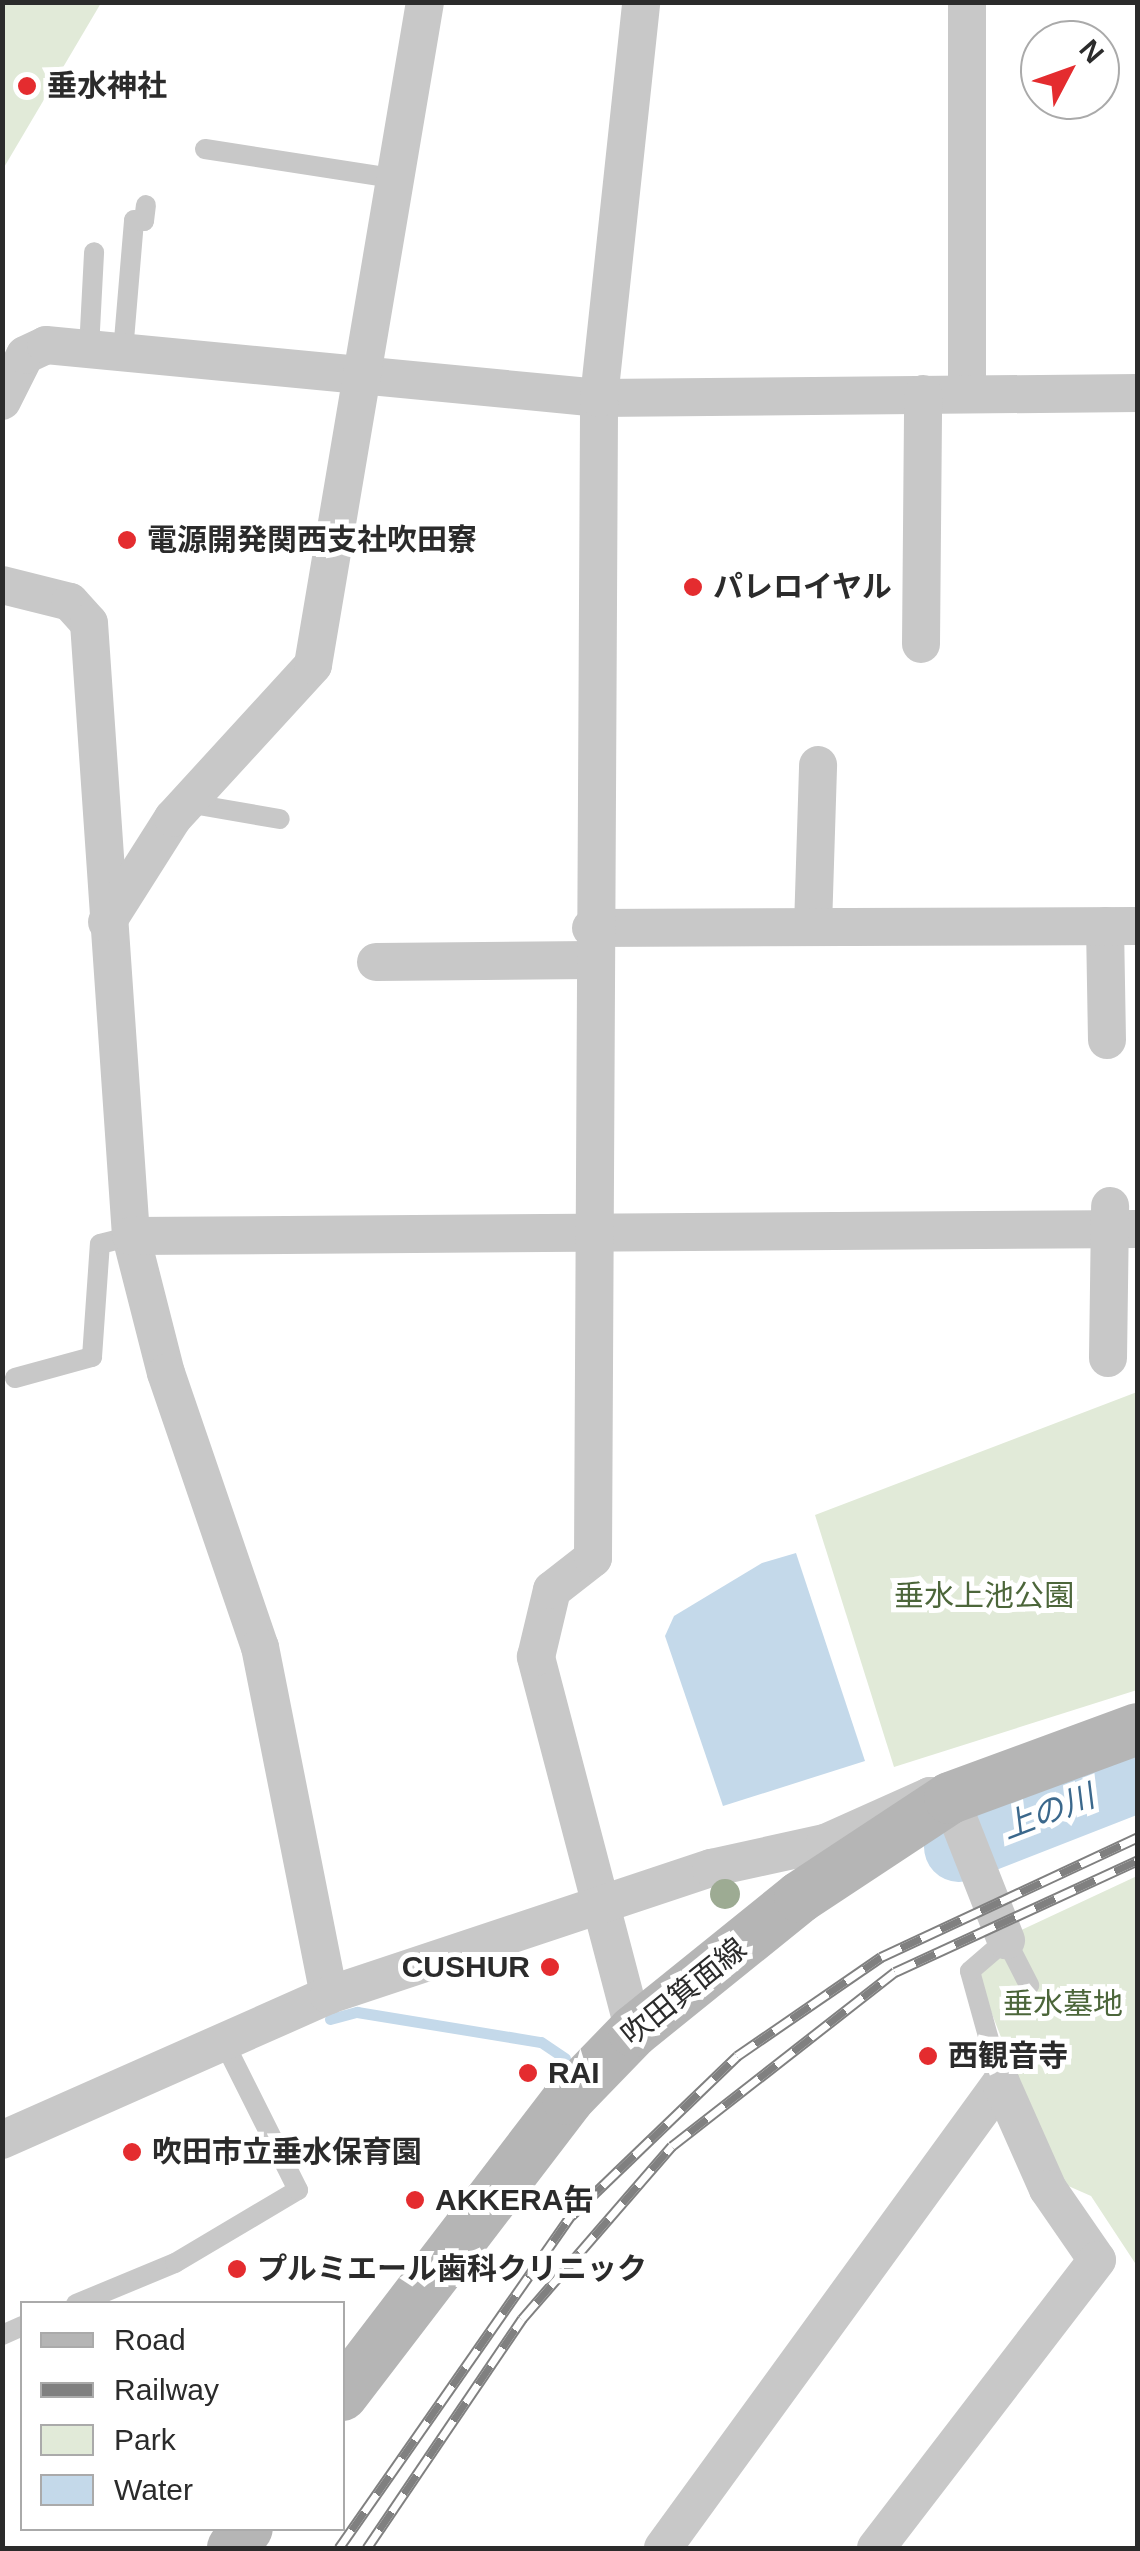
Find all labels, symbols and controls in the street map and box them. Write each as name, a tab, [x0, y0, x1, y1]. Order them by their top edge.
north arrow	[1020, 20, 1120, 120]
text: N	[1073, 33, 1110, 69]
place label: 垂水神社	[47, 68, 167, 104]
marker: 垂水神社	[16, 75, 38, 97]
place label: 電源開発関西支社吹田寮	[147, 522, 477, 558]
marker: 電源開発関西支社吹田寮	[116, 529, 138, 551]
place label: パレロイヤル	[713, 569, 893, 605]
marker: パレロイヤル	[682, 576, 704, 598]
park label: 垂水上池公園	[894, 1578, 1074, 1614]
water label: 上の川	[996, 1777, 1100, 1847]
street label: 吹田箕面線	[614, 1931, 754, 2053]
place label: CUSHUR	[402, 1949, 530, 1985]
marker: CUSHUR	[539, 1956, 561, 1978]
park label: 垂水墓地	[1003, 1986, 1123, 2022]
place label: 西観音寺	[948, 2038, 1068, 2074]
marker: 西観音寺	[917, 2045, 939, 2067]
place label: RAI	[548, 2055, 600, 2091]
marker: RAI	[517, 2062, 539, 2084]
place label: 吹田市立垂水保育園	[152, 2134, 422, 2170]
marker: 吹田市立垂水保育園	[121, 2141, 143, 2163]
place label: AKKERA缶	[435, 2182, 593, 2218]
marker: AKKERA缶	[404, 2189, 426, 2211]
place label: プルミエール歯科クリニック	[257, 2251, 647, 2287]
marker: プルミエール歯科クリニック	[226, 2258, 248, 2280]
legend	[20, 2301, 345, 2531]
text: Road	[114, 2323, 186, 2356]
text: Railway	[114, 2373, 219, 2406]
text: Park	[114, 2423, 176, 2456]
text: Water	[114, 2473, 193, 2506]

